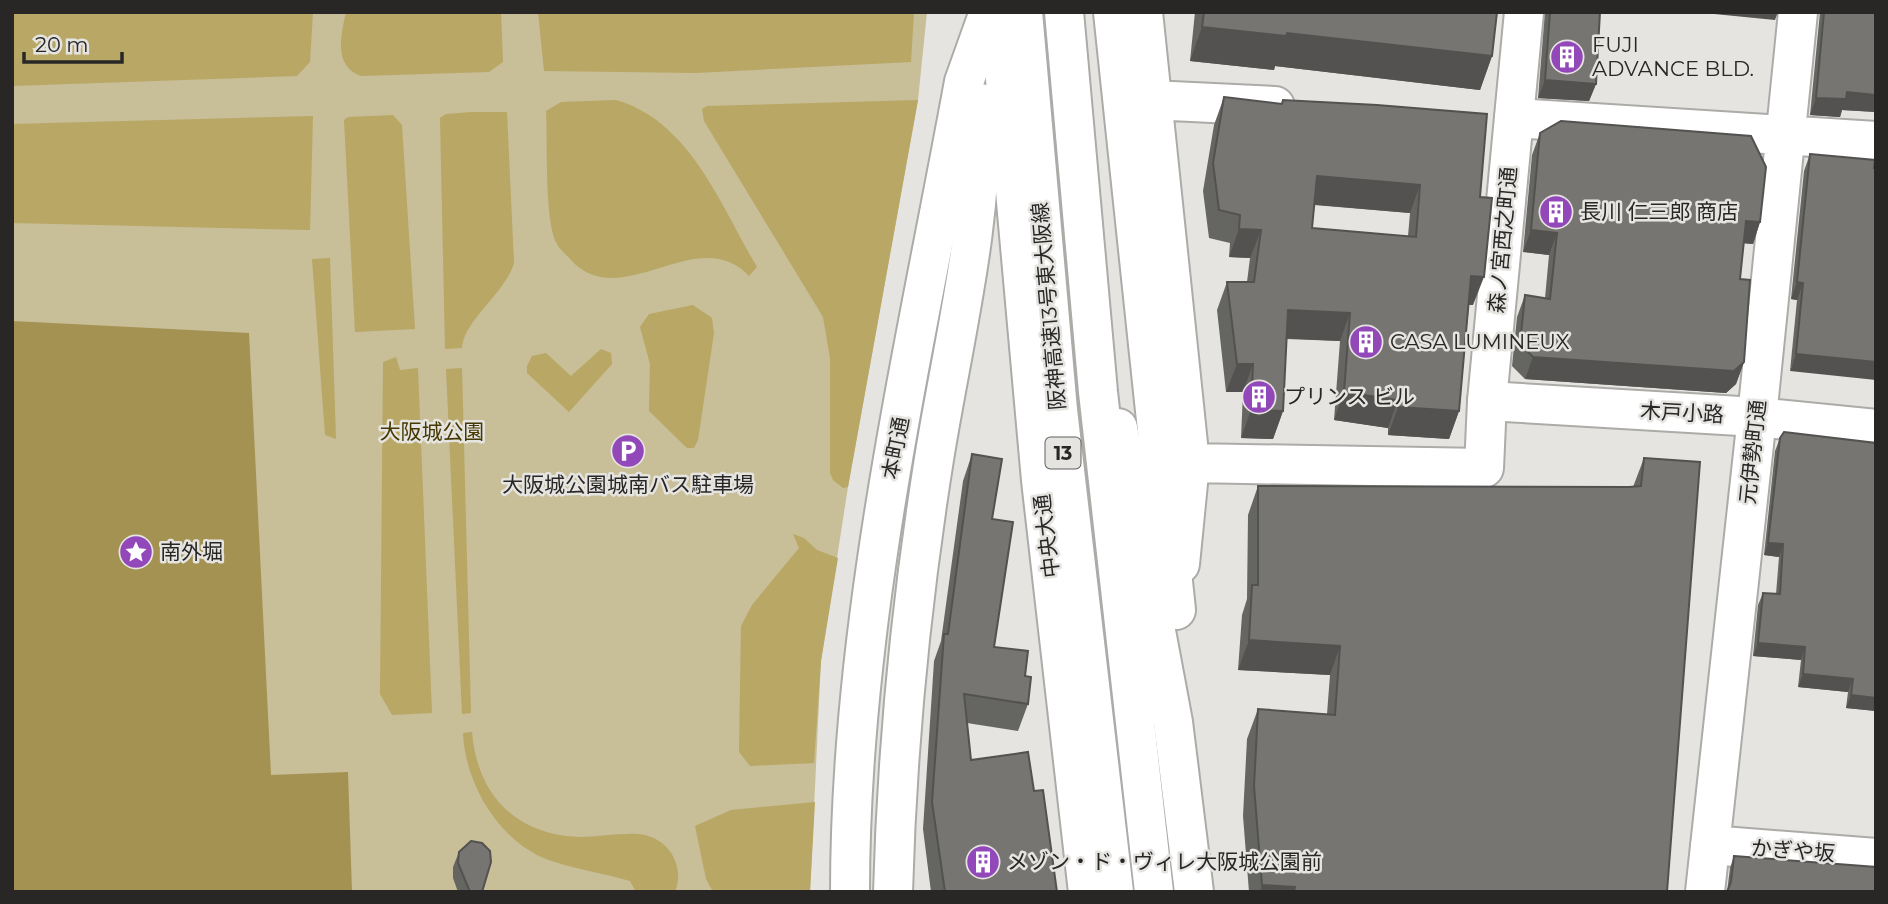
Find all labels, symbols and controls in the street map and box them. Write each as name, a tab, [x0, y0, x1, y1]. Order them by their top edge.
scale bar	[24, 21, 122, 65]
text: 20 m	[35, 32, 89, 57]
place label: FUJI ADVANCE BLD.	[1592, 32, 1754, 81]
building icon: FUJI ADVANCE BLD.	[1548, 38, 1586, 76]
street label: 森ノ宮西之町通	[1484, 166, 1521, 314]
building icon: 長川 仁三郎 商店	[1537, 193, 1575, 231]
place label: 長川 仁三郎 商店	[1580, 199, 1738, 224]
street label: 阪神高速13号東大阪線	[1027, 201, 1070, 411]
building icon: CASA LUMINEUX	[1347, 323, 1385, 361]
place label: CASA LUMINEUX	[1390, 329, 1570, 354]
building icon: プリンス ビル	[1240, 378, 1278, 416]
place label: プリンス ビル	[1284, 384, 1415, 409]
street label: 木戸小路	[1639, 398, 1725, 427]
street label: 元伊勢町通	[1735, 398, 1770, 505]
street label: 本町通	[877, 415, 914, 481]
park label: 大阪城公園	[380, 419, 485, 444]
parking icon: 大阪城公園城南バス駐車場	[609, 432, 647, 470]
road number: 13	[1046, 437, 1080, 468]
place label: 大阪城公園城南バス駐車場	[502, 472, 754, 497]
street label: 中央大通	[1029, 493, 1064, 579]
place icon: 南外堀	[117, 533, 155, 571]
place label: 南外堀	[160, 539, 223, 564]
street label: かぎや坂	[1750, 835, 1836, 866]
building icon: メゾン・ド・ヴィレ大阪城公園前	[964, 843, 1002, 881]
place label: メゾン・ド・ヴィレ大阪城公園前	[1007, 849, 1322, 874]

